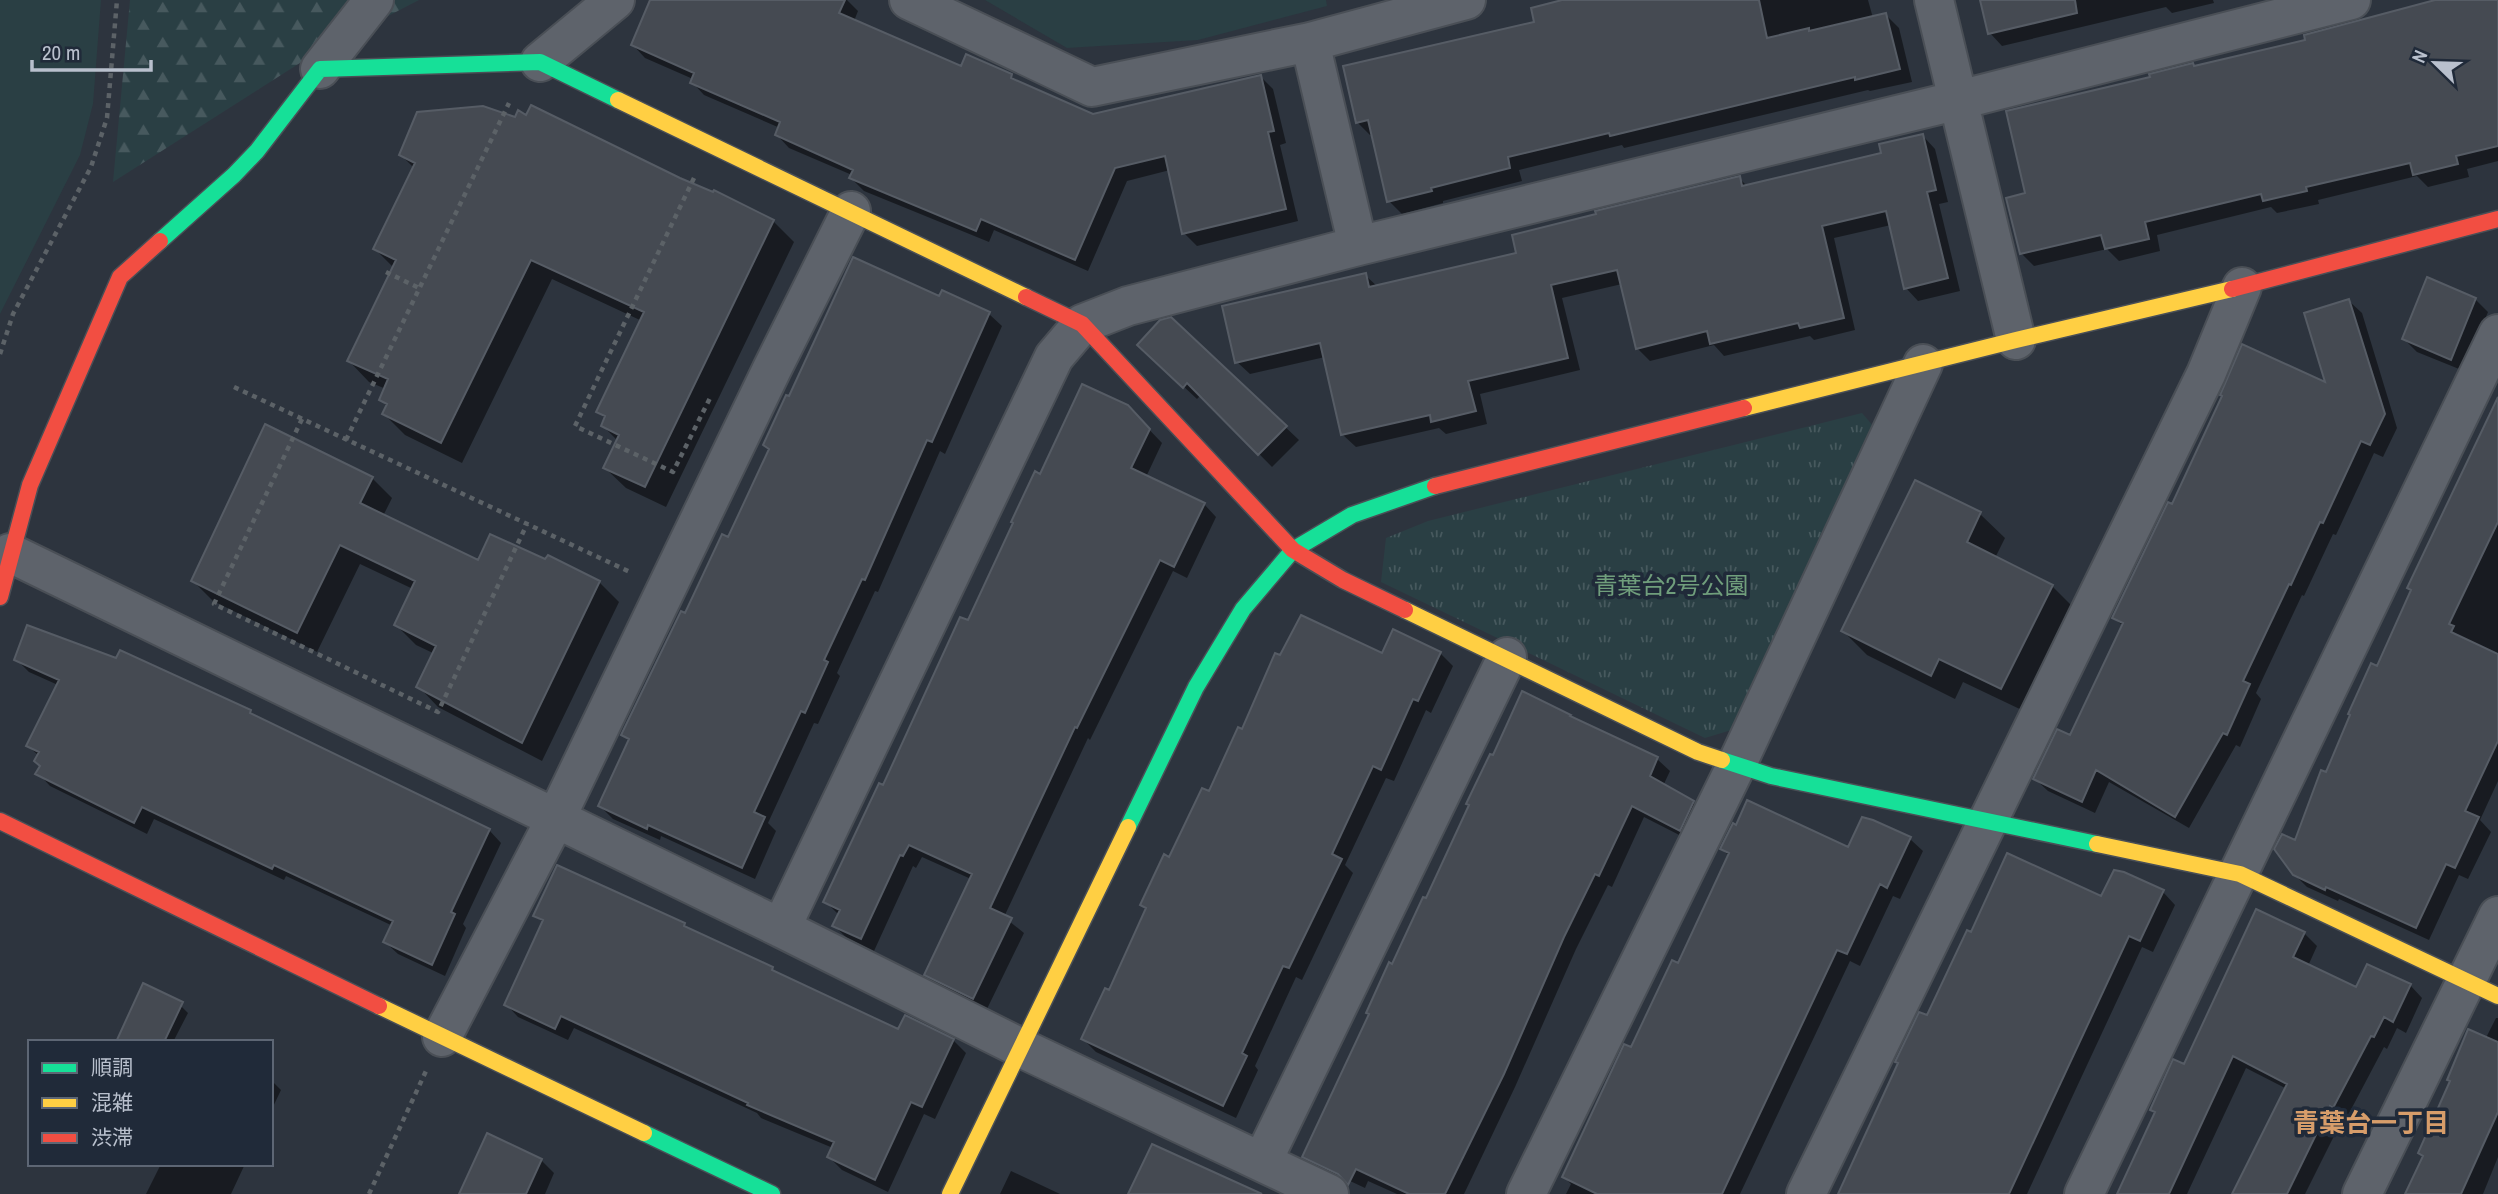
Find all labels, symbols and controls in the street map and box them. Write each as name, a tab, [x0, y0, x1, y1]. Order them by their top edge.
scale bar	[32, 28, 150, 72]
north arrow	[2400, 28, 2470, 98]
text: 20 m	[42, 38, 80, 67]
text: N	[2405, 46, 2434, 67]
park label: 青葉台2号公園	[1594, 569, 1748, 601]
legend	[28, 1040, 273, 1166]
text: 順調	[91, 1053, 133, 1082]
text: 混雑	[91, 1088, 133, 1117]
district label: 青葉台一丁目	[2293, 1105, 2449, 1140]
text: 渋滞	[91, 1123, 133, 1152]

